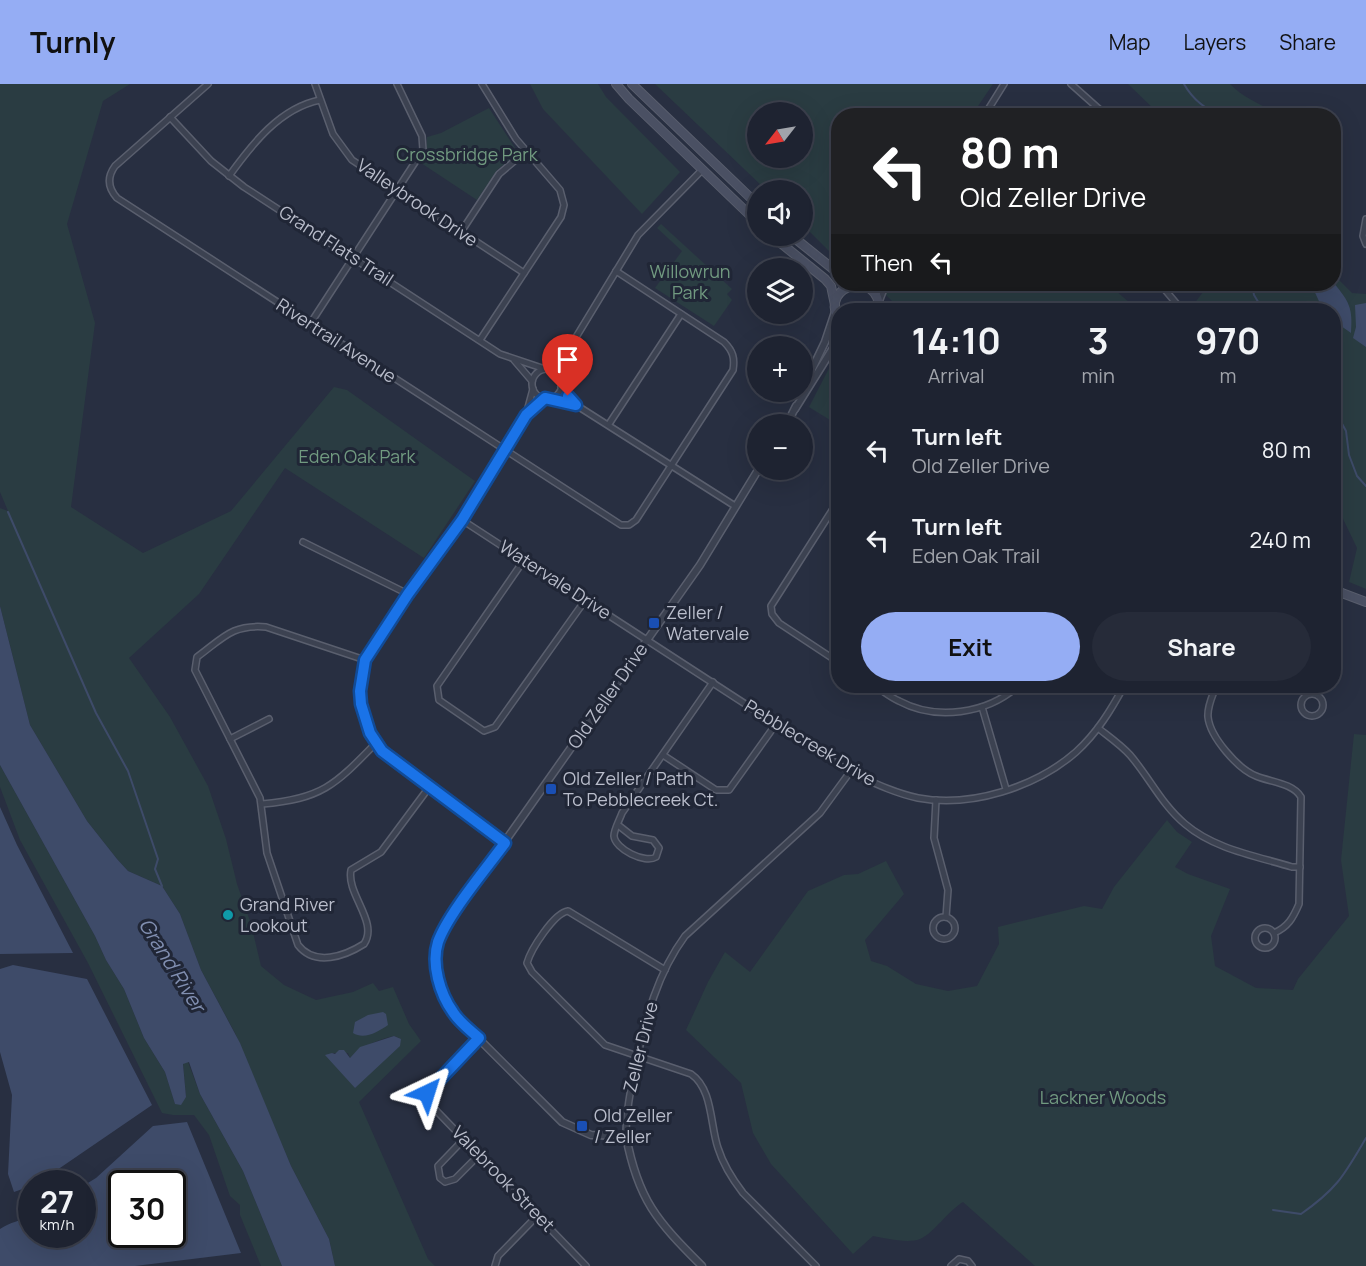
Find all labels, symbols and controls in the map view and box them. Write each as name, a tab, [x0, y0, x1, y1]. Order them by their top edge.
text: Turnly	[30, 23, 115, 61]
text: Map	[1109, 28, 1150, 56]
text: Layers	[1183, 28, 1246, 56]
text: Share	[1279, 28, 1336, 56]
north arrow	[747, 102, 813, 168]
map controls	[747, 102, 813, 480]
text: 80 m	[960, 123, 1060, 181]
icon: left	[861, 132, 939, 210]
park label: Crossbridge Park	[396, 142, 539, 166]
street label: Valleybrook Drive	[352, 153, 483, 252]
text: Old Zeller Drive	[960, 178, 1146, 215]
button: sound	[747, 180, 813, 246]
street label: Grand Flats Trail	[275, 199, 398, 291]
icon: left	[925, 246, 958, 279]
text: Then	[861, 248, 913, 278]
button: layers	[747, 258, 813, 324]
park label: Willowrun Park	[649, 259, 731, 304]
street label: Rivertrail Avenue	[272, 292, 401, 388]
text: 14:10	[911, 316, 1001, 365]
text: 3	[1088, 316, 1109, 365]
text: 970	[1195, 316, 1261, 365]
pin	[542, 334, 593, 396]
button: +	[747, 336, 813, 402]
icon: arrive	[551, 343, 584, 376]
text: Arrival	[928, 362, 985, 389]
text: min	[1081, 362, 1115, 389]
text: m	[1219, 362, 1236, 389]
button: −	[747, 414, 813, 480]
text: Turn left	[912, 422, 1002, 452]
icon: left	[861, 434, 894, 467]
text: 80 m	[1262, 435, 1311, 465]
park label: Eden Oak Park	[299, 444, 417, 468]
text: Old Zeller Drive	[912, 452, 1050, 479]
text: Turn left	[912, 512, 1002, 542]
icon: left	[861, 524, 894, 557]
text: 240 m	[1249, 525, 1311, 555]
street label: Watervale Drive	[495, 534, 616, 624]
text: Eden Oak Trail	[912, 542, 1040, 569]
place label: Zeller / Watervale	[666, 600, 749, 645]
button: Exit	[861, 612, 1080, 681]
button: Share	[1092, 612, 1311, 681]
marker: Zeller / Watervale	[647, 616, 661, 630]
street label: Old Zeller Drive	[562, 638, 653, 753]
street label: Pebblecreek Drive	[740, 693, 881, 791]
place label: Old Zeller / Path To Pebblecreek Ct.	[563, 766, 718, 811]
marker: Old Zeller / Path To Pebblecreek Ct.	[544, 782, 558, 796]
place label: Grand River Lookout	[240, 892, 336, 937]
marker: Grand River Lookout	[221, 908, 235, 922]
water label: Grand River	[133, 913, 213, 1019]
street label: Zeller Drive	[617, 999, 663, 1095]
position arrow	[395, 1061, 459, 1125]
park label: Lackner Woods	[1040, 1085, 1166, 1109]
place label: Old Zeller / Zeller	[594, 1103, 673, 1148]
marker: Old Zeller / Zeller	[575, 1119, 589, 1133]
street label: Valebrook Street	[447, 1120, 560, 1236]
speed limit sign: 30	[108, 1170, 186, 1248]
text: 27	[40, 1181, 74, 1222]
text: km/h	[40, 1214, 74, 1235]

